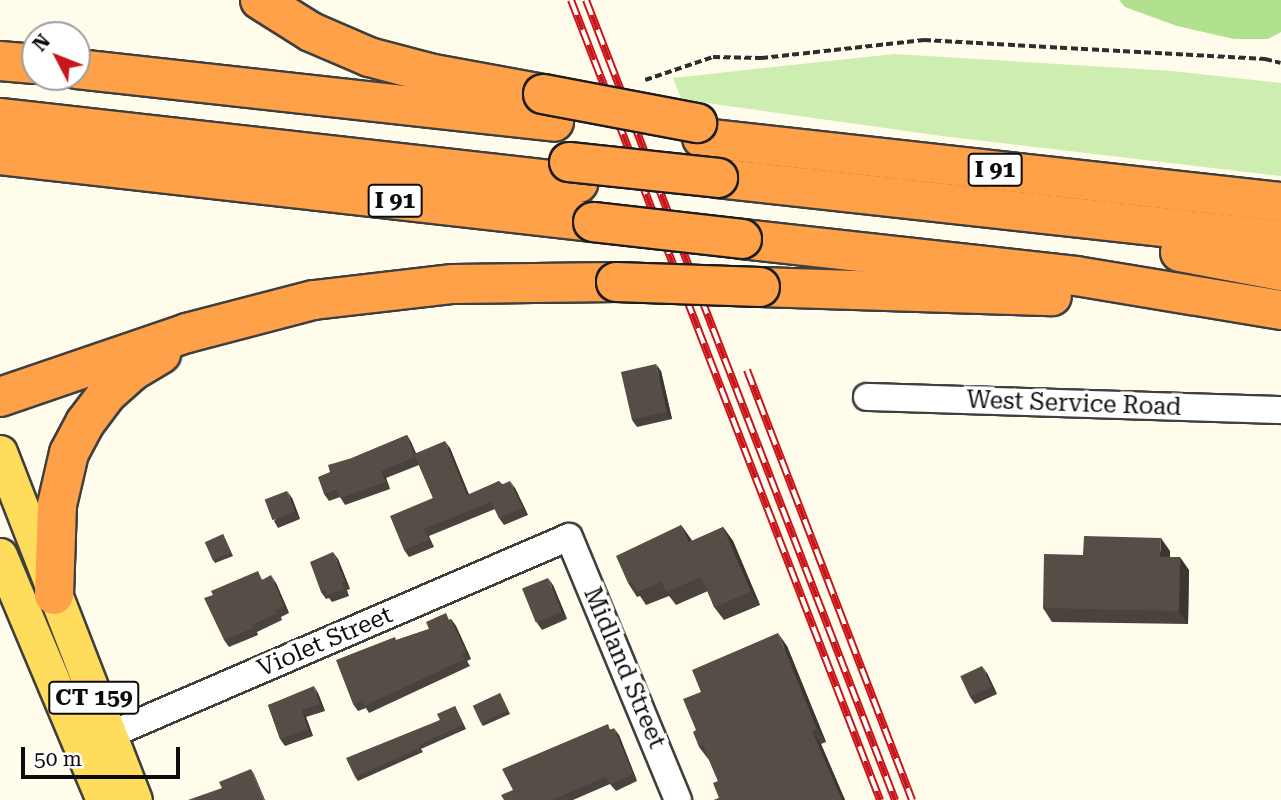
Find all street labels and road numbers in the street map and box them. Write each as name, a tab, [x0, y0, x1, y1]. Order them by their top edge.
road number: I 91	[967, 150, 1023, 190]
road number: I 91	[367, 182, 423, 220]
street label: West Service Road	[966, 386, 1182, 422]
street label: Midland Street	[577, 583, 671, 753]
street label: Violet Street	[253, 601, 397, 683]
road number: CT 159	[47, 678, 141, 718]

